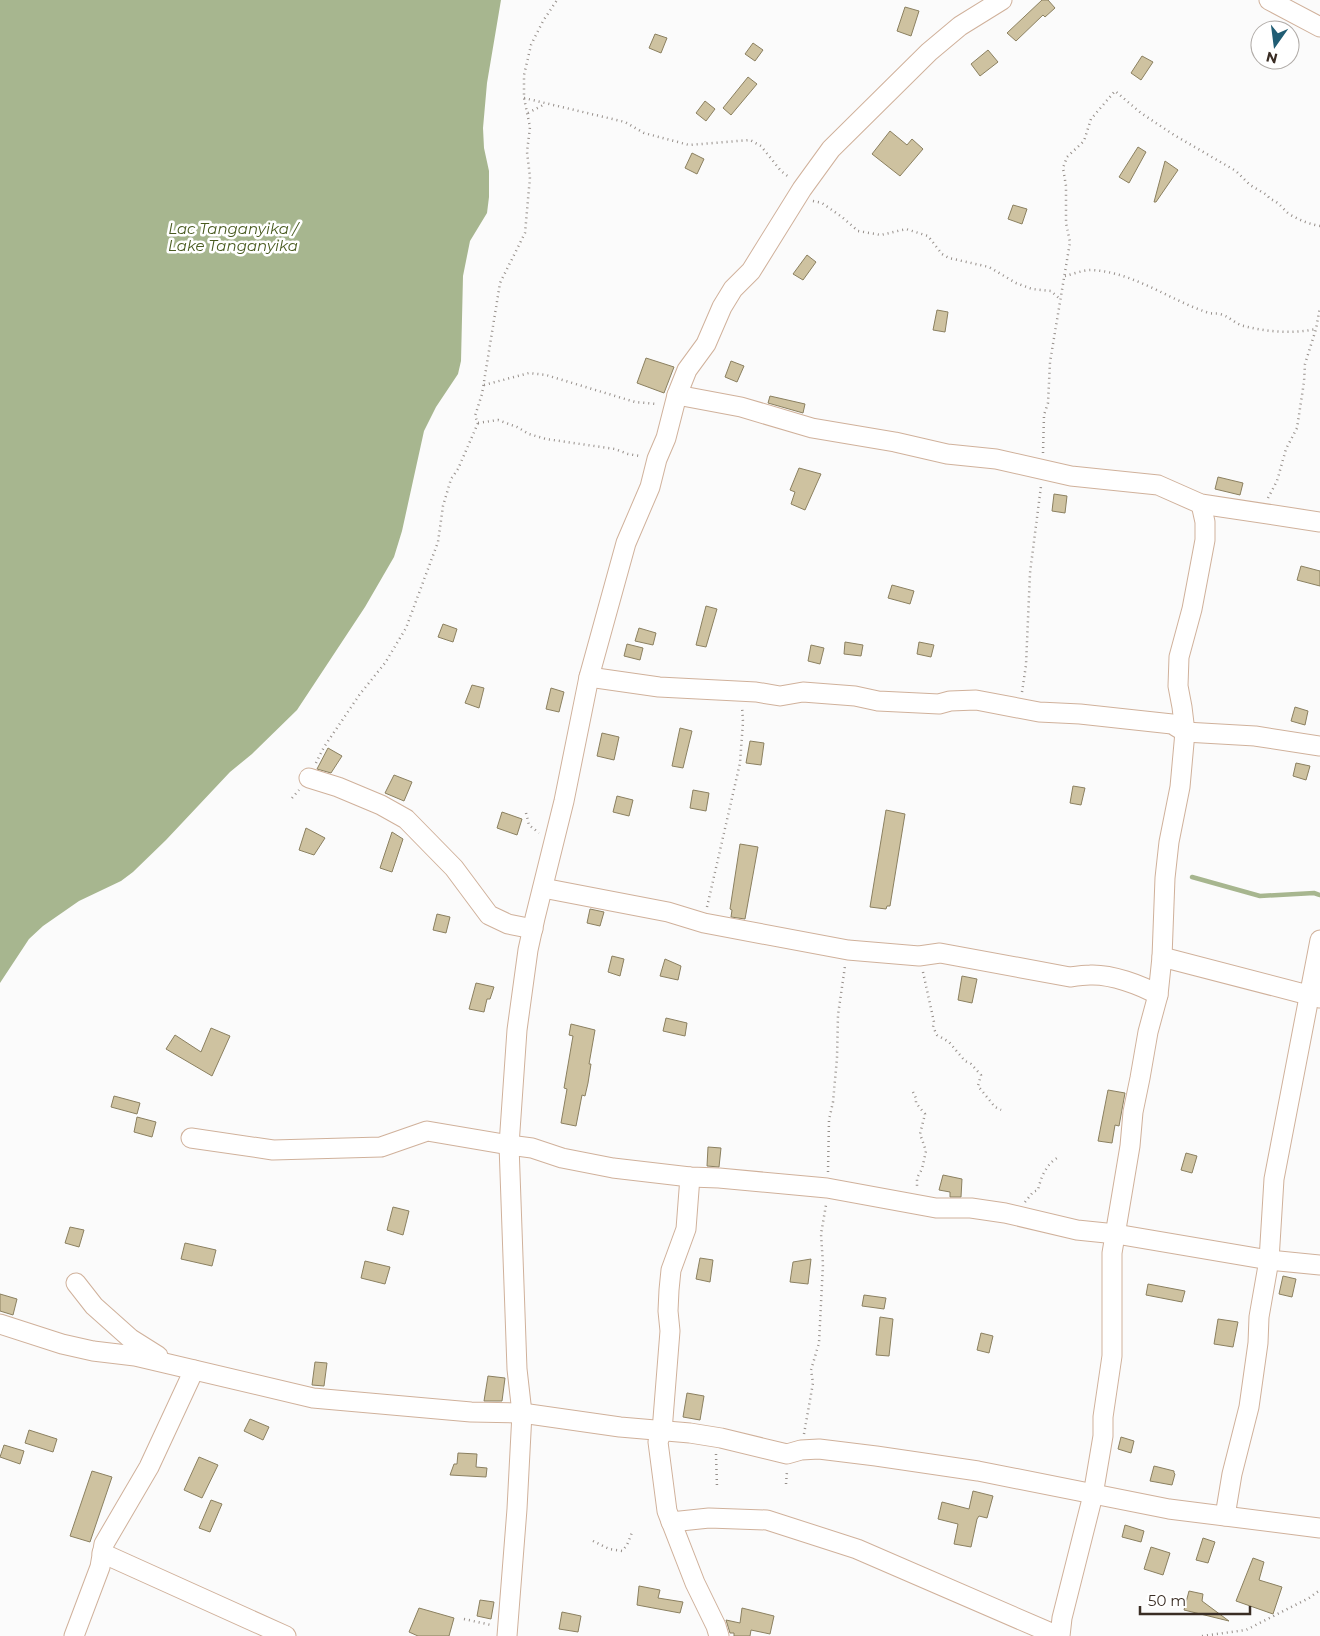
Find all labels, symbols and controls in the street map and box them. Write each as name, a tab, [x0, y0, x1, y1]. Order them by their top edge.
north arrow	[1250, 20, 1300, 70]
text: N	[1264, 48, 1280, 68]
water label: Lac Tanganyika / Lake Tanganyika	[168, 219, 301, 255]
scale bar	[1140, 1584, 1250, 1616]
text: 50 m	[1148, 1591, 1186, 1610]

